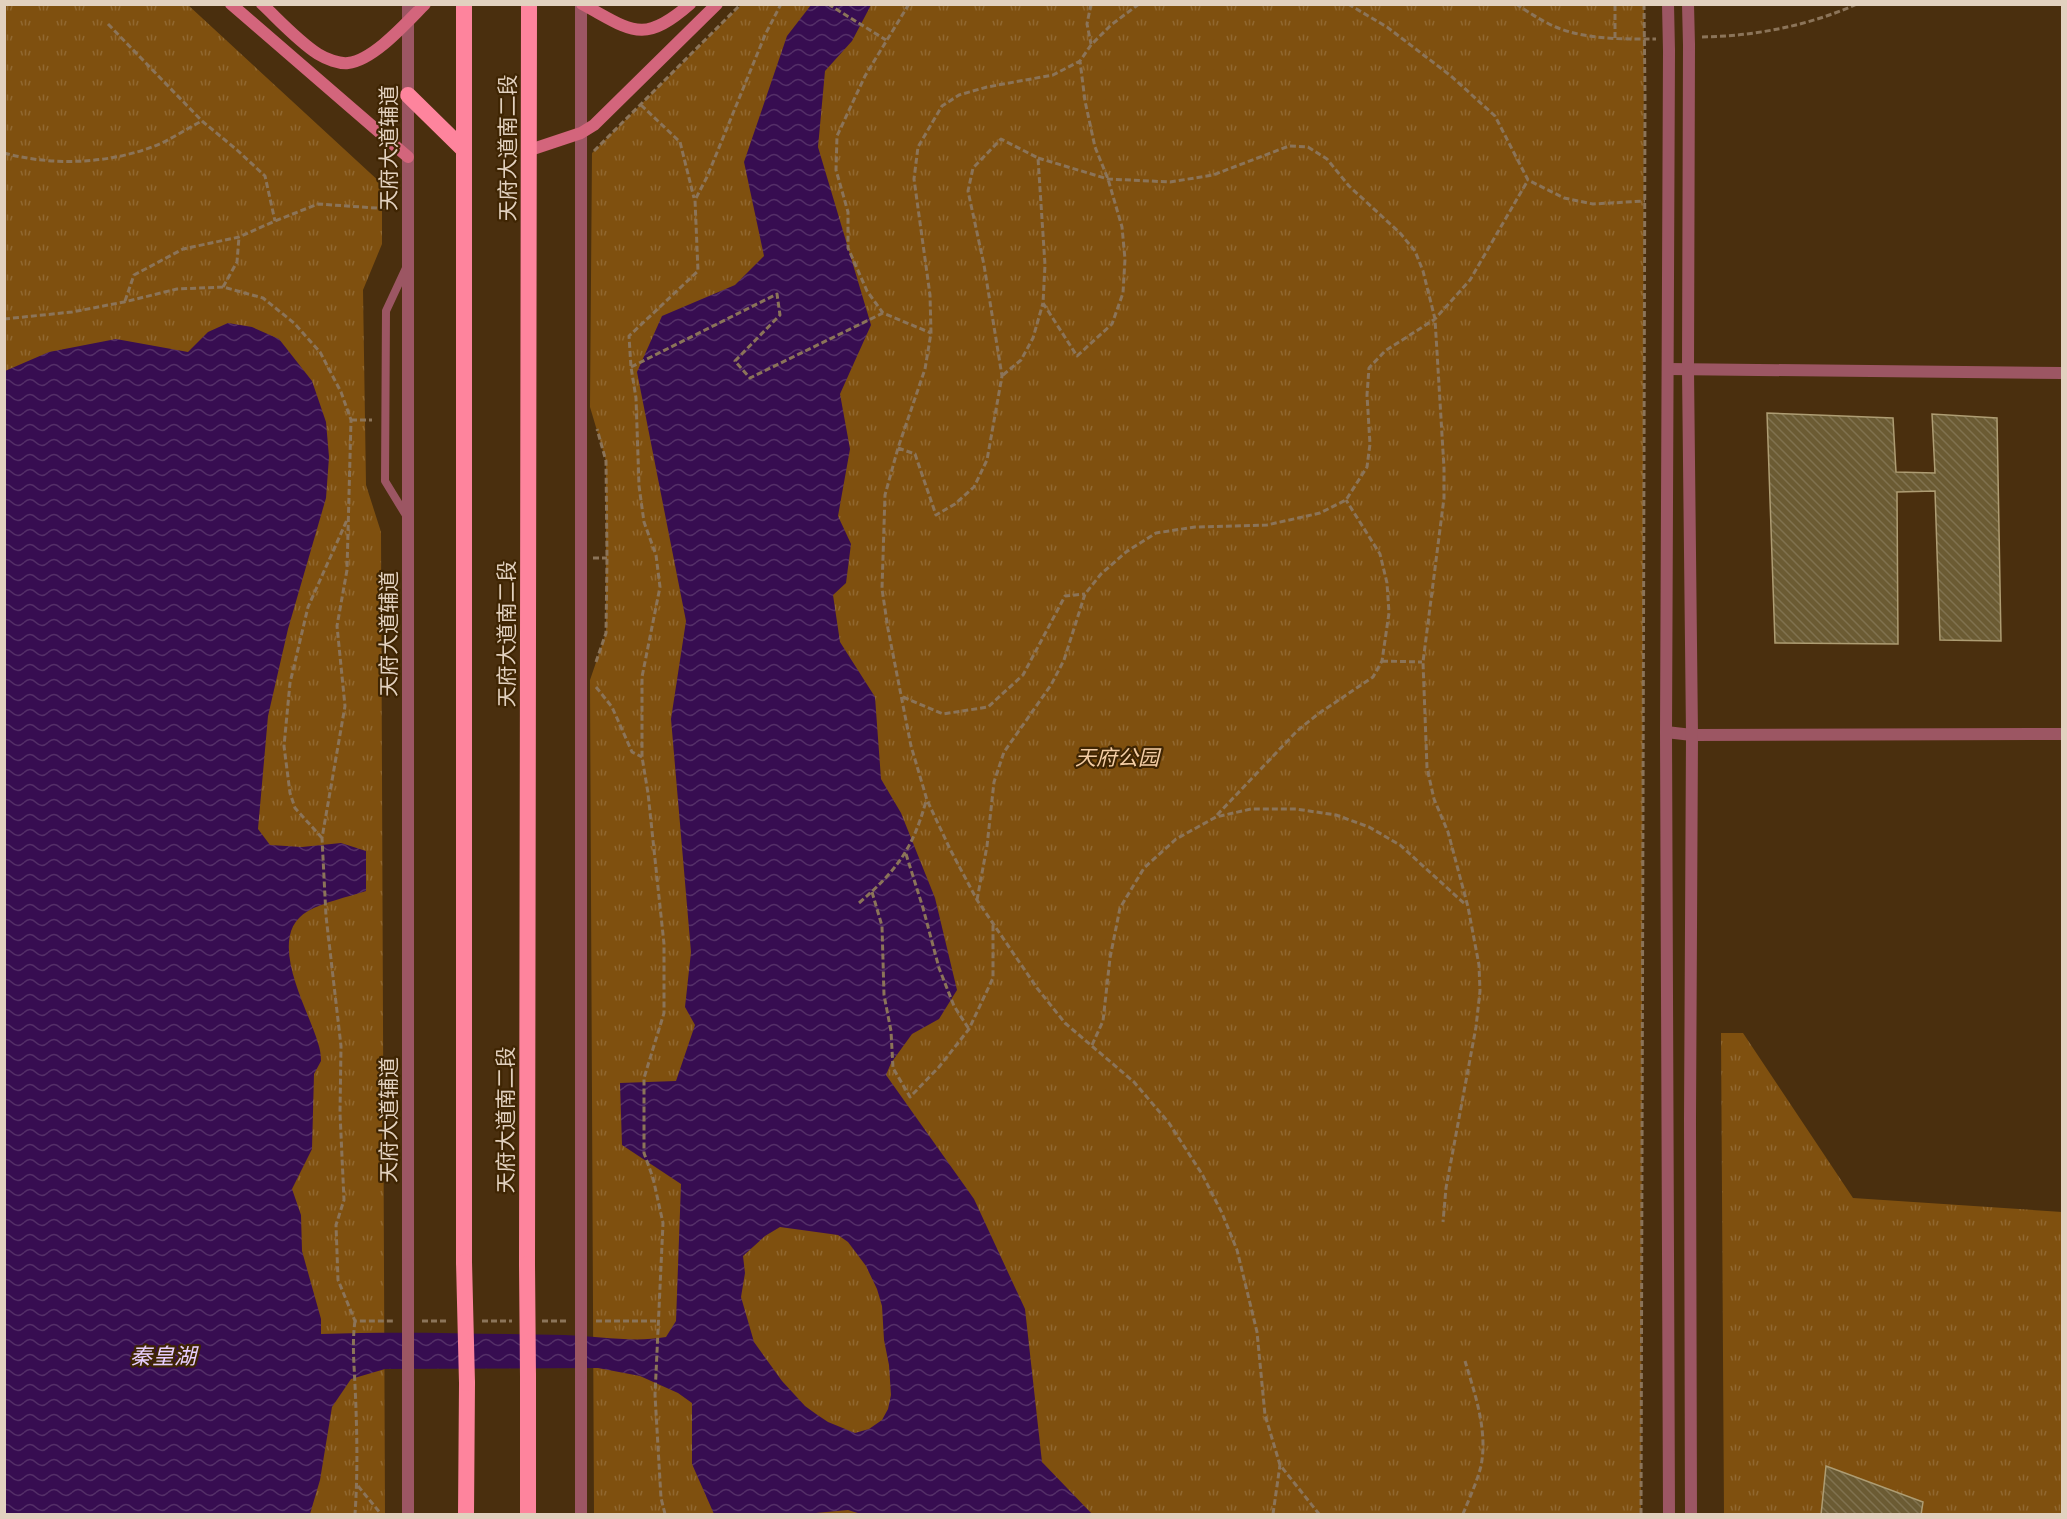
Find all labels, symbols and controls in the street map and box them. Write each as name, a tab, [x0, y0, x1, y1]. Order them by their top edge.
street label: 天府大道南二段	[493, 75, 521, 222]
street label: 天府大道辅道	[374, 85, 402, 211]
street label: 天府大道南二段	[492, 561, 520, 708]
street label: 天府大道辅道	[374, 571, 402, 697]
park label: 天府公园	[1075, 743, 1162, 771]
street label: 天府大道南二段	[491, 1047, 519, 1194]
street label: 天府大道辅道	[374, 1057, 402, 1183]
water label: 秦皇湖	[130, 1341, 199, 1370]

